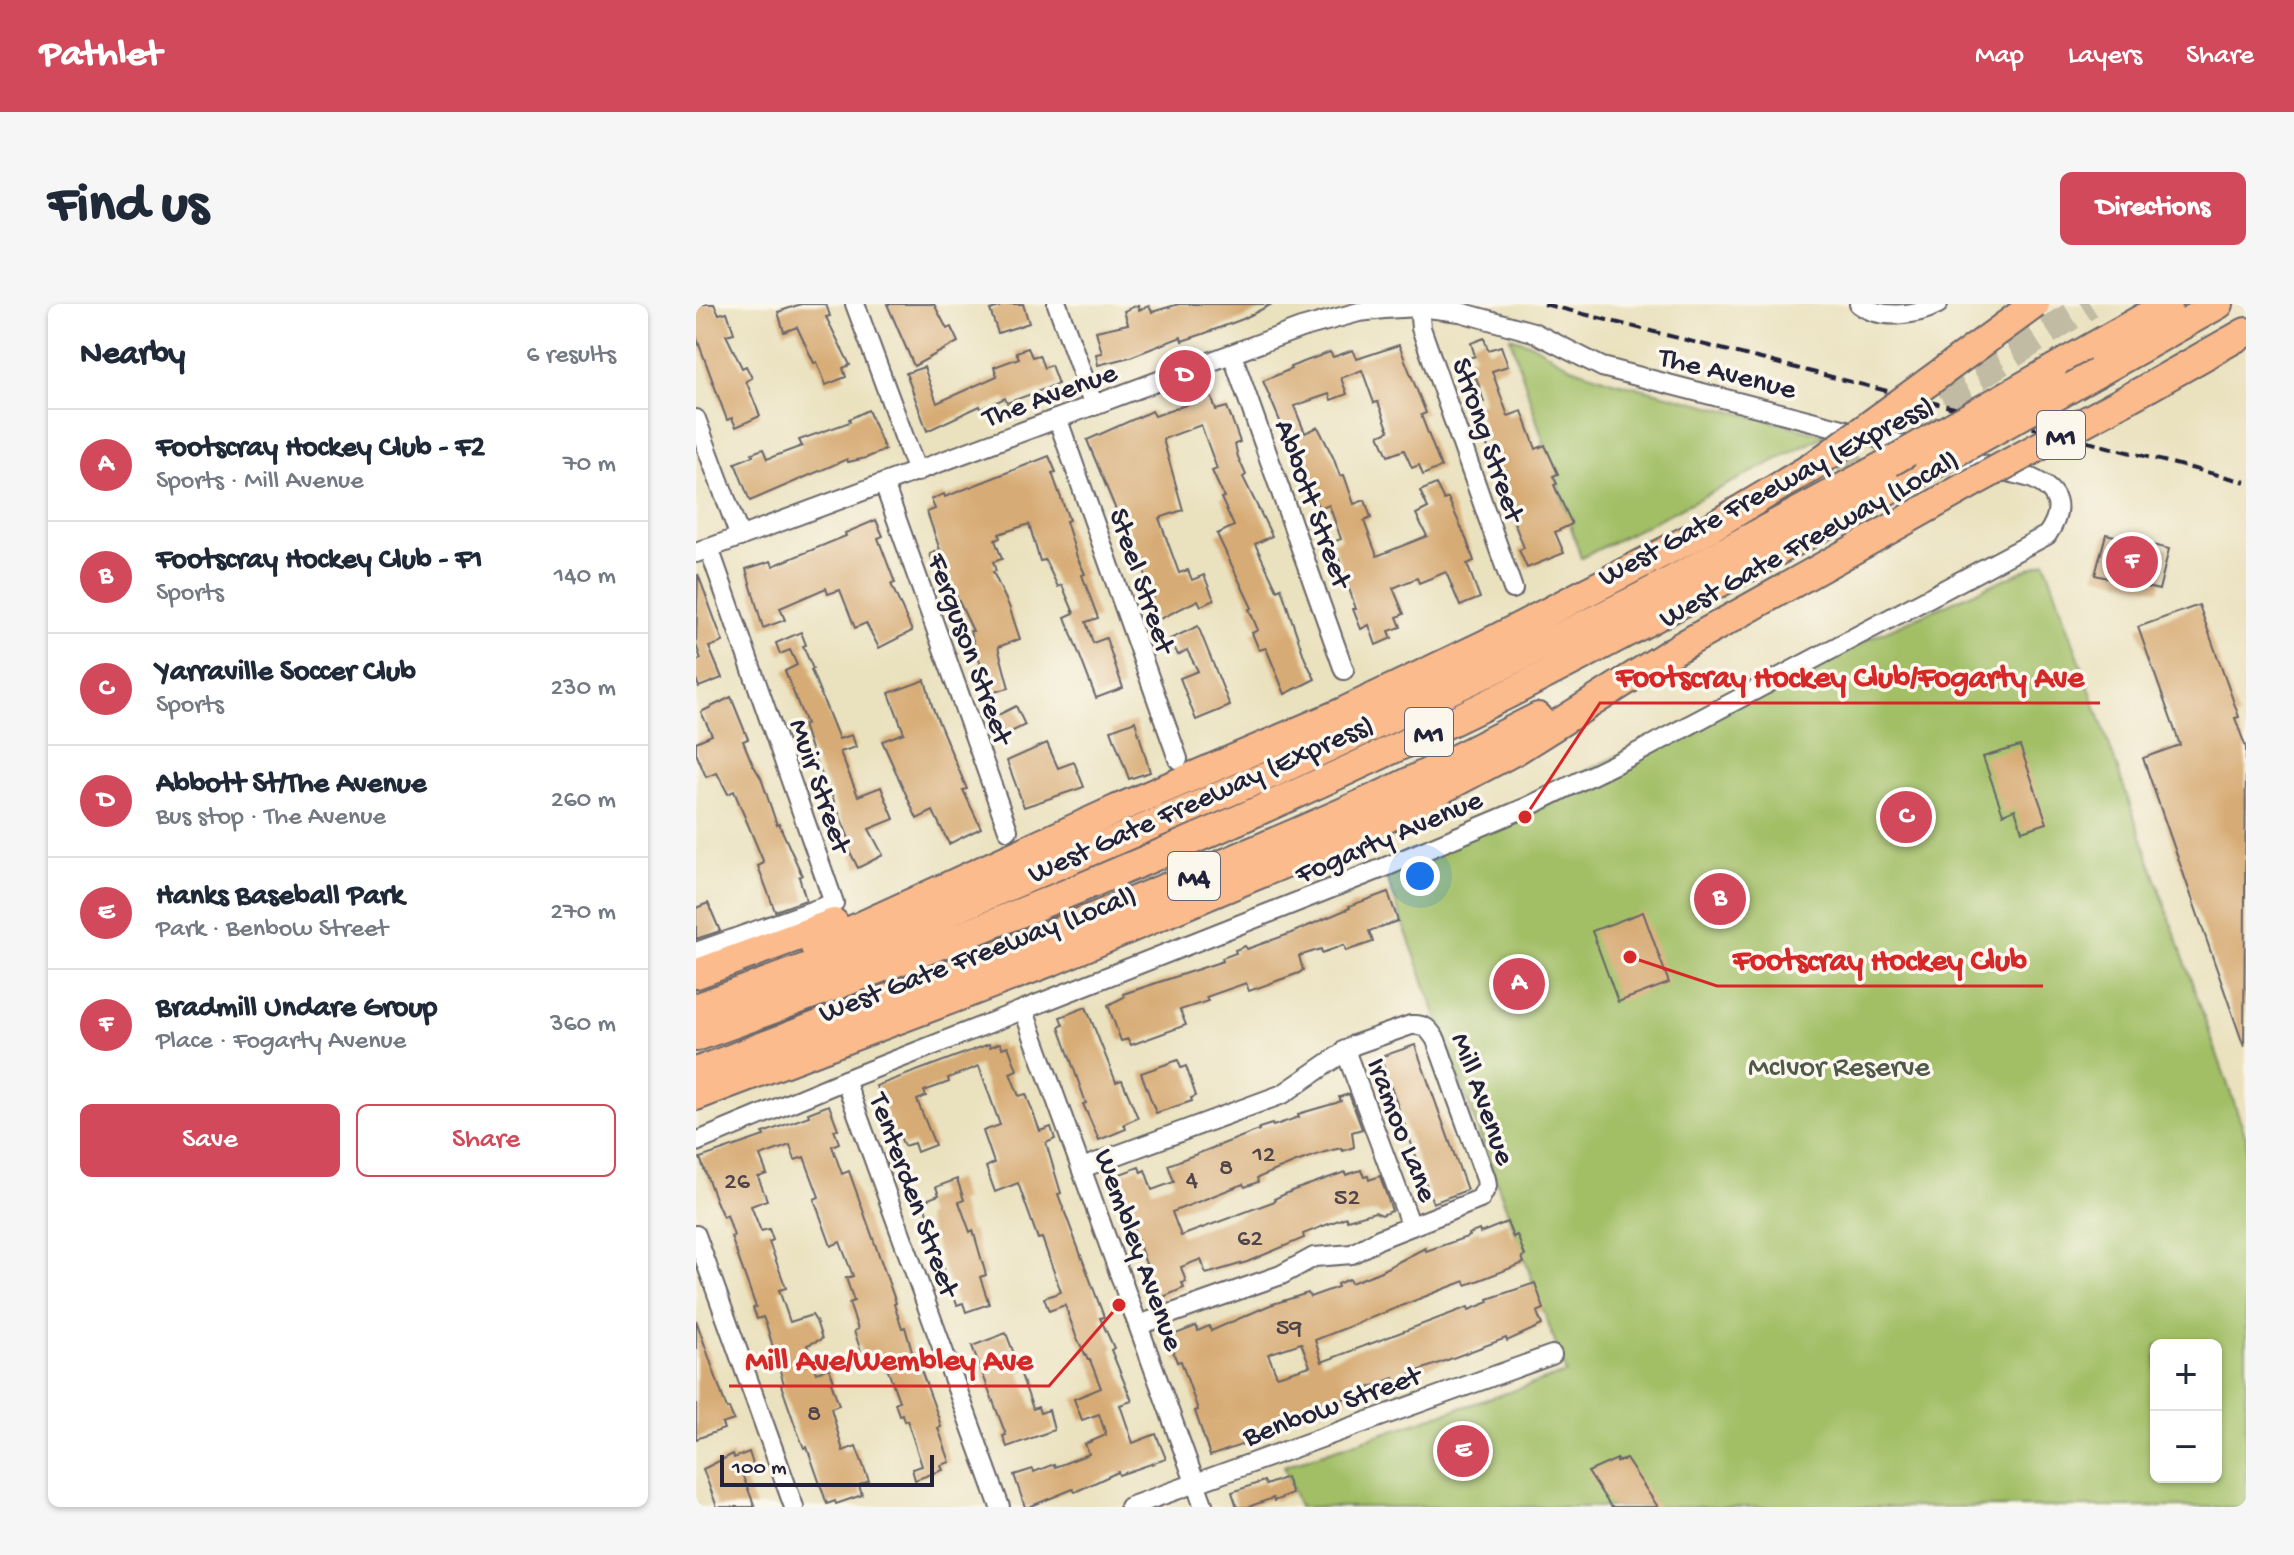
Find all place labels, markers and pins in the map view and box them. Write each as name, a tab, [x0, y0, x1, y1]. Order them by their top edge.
pin: D	[1159, 346, 1211, 406]
pin: F	[2106, 532, 2158, 592]
callout: Footscray Hockey Club/Fogarty Ave	[1600, 647, 2100, 703]
pin: C	[1880, 787, 1932, 847]
pin: B	[1694, 869, 1746, 929]
callout: Footscray Hockey Club	[1717, 930, 2043, 986]
pin: A	[1493, 954, 1545, 1014]
callout: Mill Ave/Wembley Ave	[729, 1330, 1049, 1386]
pin: E	[1437, 1421, 1489, 1481]

